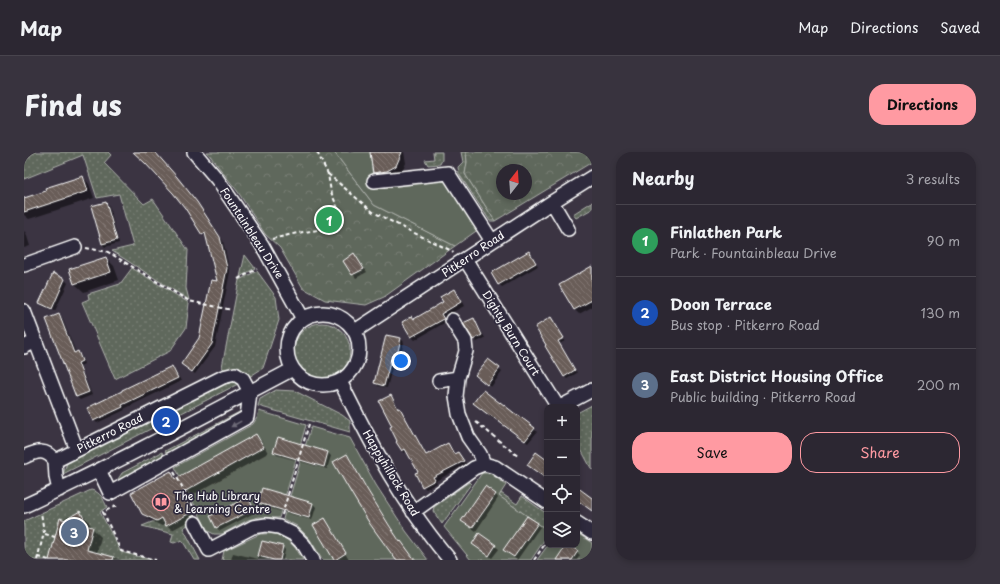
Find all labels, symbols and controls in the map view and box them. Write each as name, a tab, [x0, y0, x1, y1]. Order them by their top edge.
text: Map	[20, 14, 62, 42]
text: Map	[798, 17, 828, 38]
text: Directions	[850, 17, 918, 38]
text: Saved	[940, 17, 980, 38]
text: Find us	[24, 83, 122, 126]
button: Directions	[869, 84, 976, 125]
north arrow	[496, 164, 532, 200]
text: Nearby	[632, 165, 694, 191]
text: 3 results	[906, 169, 960, 188]
street label: Fountainbleau Drive	[216, 184, 289, 282]
pin: 1	[316, 205, 342, 235]
text: Finlathen Park	[670, 220, 782, 243]
street label: Pitkerro Road	[438, 226, 507, 281]
text: 1	[642, 231, 648, 250]
text: 90 m	[927, 231, 960, 250]
text: Park · Fountainbleau Drive	[670, 243, 837, 262]
street label: Dighty Burn Court	[478, 287, 545, 379]
text: Doon Terrace	[670, 292, 772, 315]
text: 2	[640, 303, 650, 322]
text: 130 m	[921, 303, 960, 322]
text: Bus stop · Pitkerro Road	[670, 315, 820, 334]
your location	[391, 351, 411, 371]
text: East District Housing Office	[670, 364, 883, 387]
text: 3	[641, 375, 649, 394]
text: 200 m	[917, 375, 960, 394]
text: Public building · Pitkerro Road	[670, 387, 856, 406]
map controls	[544, 404, 580, 548]
button: +	[544, 404, 580, 440]
pin: 2	[153, 406, 179, 436]
street label: Pitkerro Road	[74, 409, 146, 457]
one-way arrow	[230, 420, 241, 427]
street label: Happyhillock Road	[359, 426, 424, 519]
button: Save	[632, 432, 792, 473]
button: Share	[800, 432, 960, 473]
button: −	[544, 440, 580, 476]
button: locate	[544, 476, 580, 512]
place label: The Hub Library & Learning Centre	[174, 487, 270, 517]
library icon: The Hub Library & Learning Centre	[151, 492, 171, 512]
button: layers	[544, 512, 580, 548]
pin: 3	[61, 517, 87, 547]

